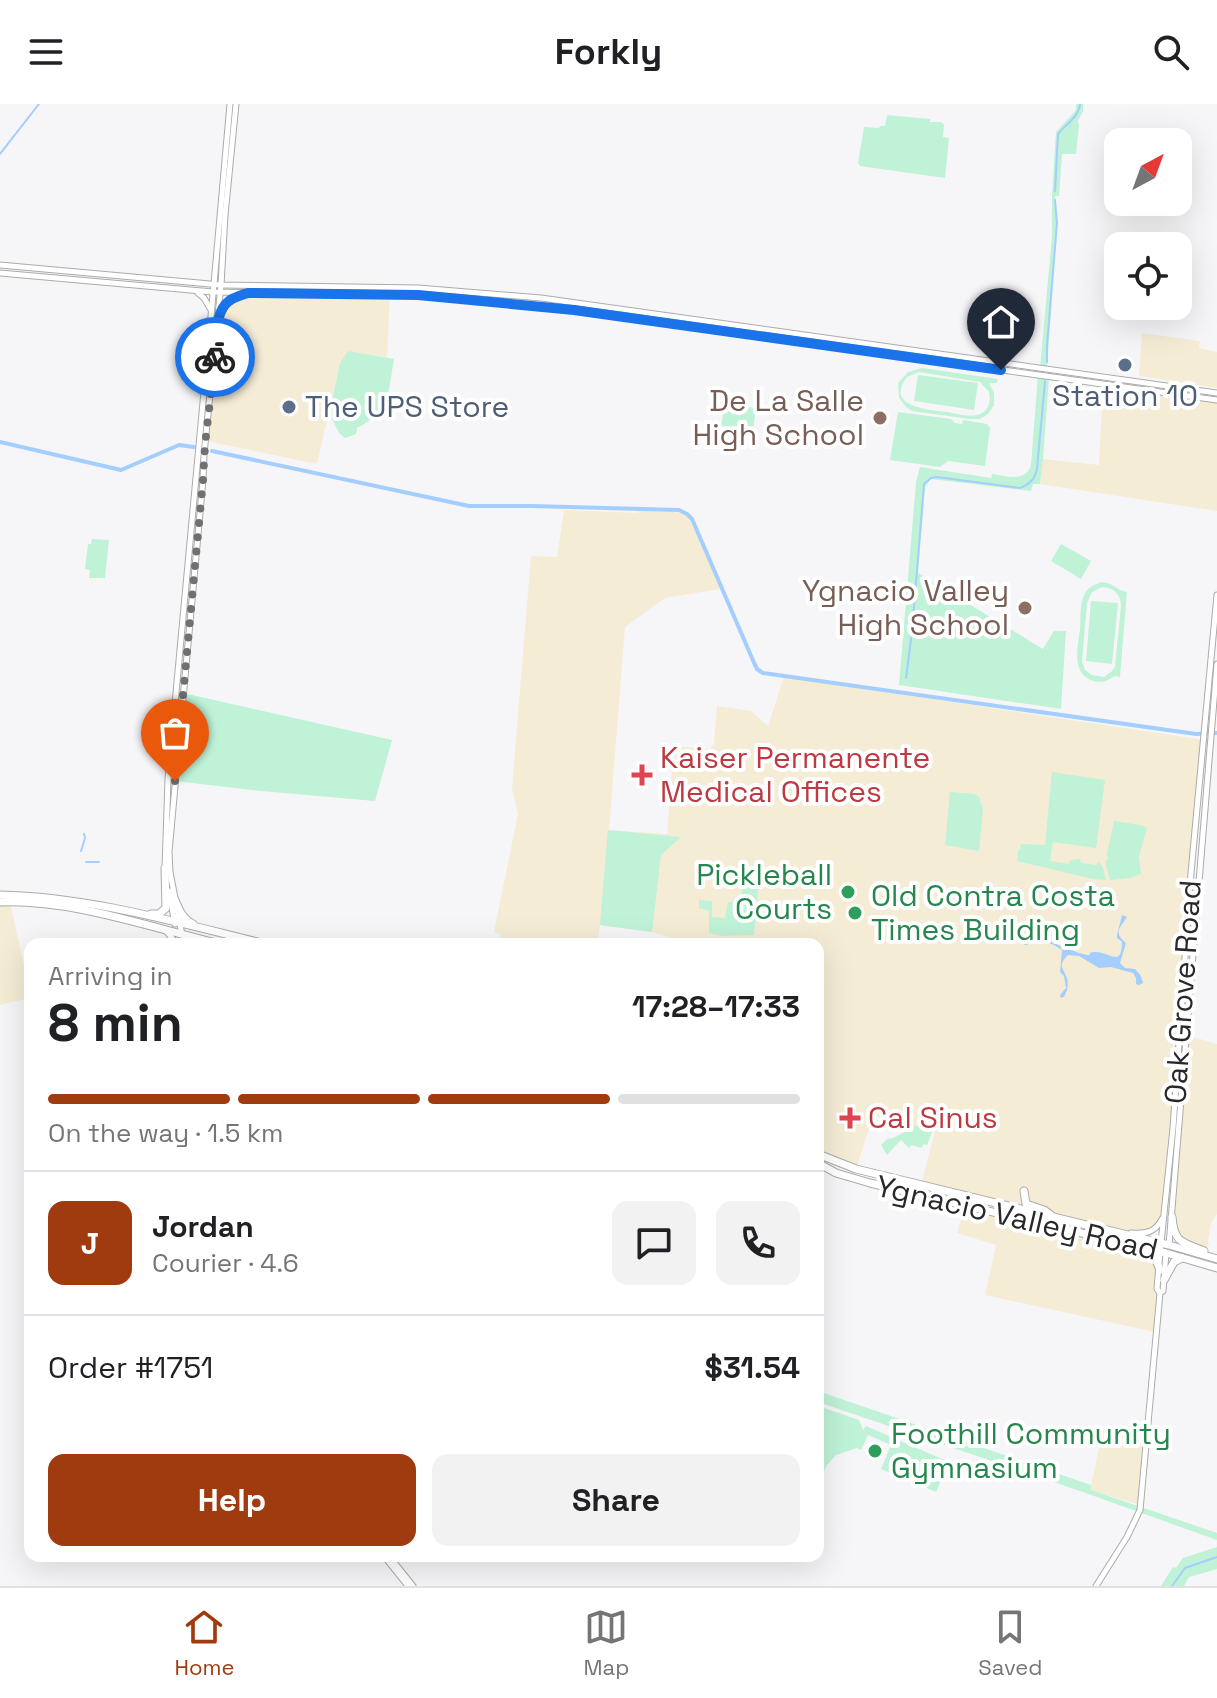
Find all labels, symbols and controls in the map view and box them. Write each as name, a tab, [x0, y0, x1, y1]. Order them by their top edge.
text: Forkly	[555, 29, 662, 75]
icon: menu	[24, 30, 68, 74]
icon: search	[1149, 30, 1193, 74]
north arrow	[1104, 128, 1192, 216]
map controls	[1104, 128, 1192, 320]
button: locate	[1104, 232, 1192, 320]
pin	[967, 288, 1035, 370]
icon: home	[979, 300, 1023, 344]
courier	[175, 317, 255, 397]
icon: bike	[193, 335, 237, 379]
marker: Station 10	[1116, 356, 1134, 374]
place label: Station 10	[1052, 376, 1198, 415]
place label: De La Salle High School	[692, 381, 864, 454]
place label: The UPS Store	[305, 387, 509, 426]
marker: The UPS Store	[280, 398, 298, 416]
marker: De La Salle High School	[871, 409, 889, 427]
place label: Ygnacio Valley High School	[802, 571, 1009, 644]
marker: Ygnacio Valley High School	[1016, 599, 1034, 617]
pin	[141, 699, 209, 781]
icon: bag	[153, 711, 197, 755]
place label: Kaiser Permanente Medical Offices	[660, 738, 930, 811]
marker: Kaiser Permanente Medical Offices	[631, 764, 653, 786]
place label: Pickleball Courts	[696, 855, 832, 928]
place label: Old Contra Costa Times Building	[871, 876, 1115, 949]
street label: Oak Grove Road	[1155, 879, 1210, 1105]
marker: Pickleball Courts	[839, 883, 857, 901]
marker: Old Contra Costa Times Building	[846, 904, 864, 922]
text: Arriving in	[48, 959, 172, 993]
text: 17:28–17:33	[632, 987, 800, 1026]
text: 8 min	[48, 990, 183, 1056]
place label: Cal Sinus	[868, 1098, 998, 1137]
marker: Cal Sinus	[839, 1107, 861, 1129]
text: On the way · 1.5 km	[48, 1116, 283, 1150]
street label: Ygnacio Valley Road	[872, 1166, 1162, 1269]
button: chat	[612, 1201, 696, 1285]
button: phone	[716, 1201, 800, 1285]
text: Jordan	[152, 1207, 254, 1246]
text: J	[81, 1224, 99, 1263]
text: Courier · 4.6	[152, 1246, 299, 1280]
text: Order #1751	[48, 1348, 213, 1387]
text: $31.54	[705, 1348, 800, 1387]
place label: Foothill Community Gymnasium	[891, 1414, 1171, 1487]
marker: Foothill Community Gymnasium	[866, 1442, 884, 1460]
button: Help	[48, 1454, 416, 1546]
button: Share	[432, 1454, 800, 1546]
tab: Home	[175, 1605, 234, 1681]
tab: Map	[583, 1605, 629, 1681]
tab: Saved	[978, 1605, 1043, 1681]

